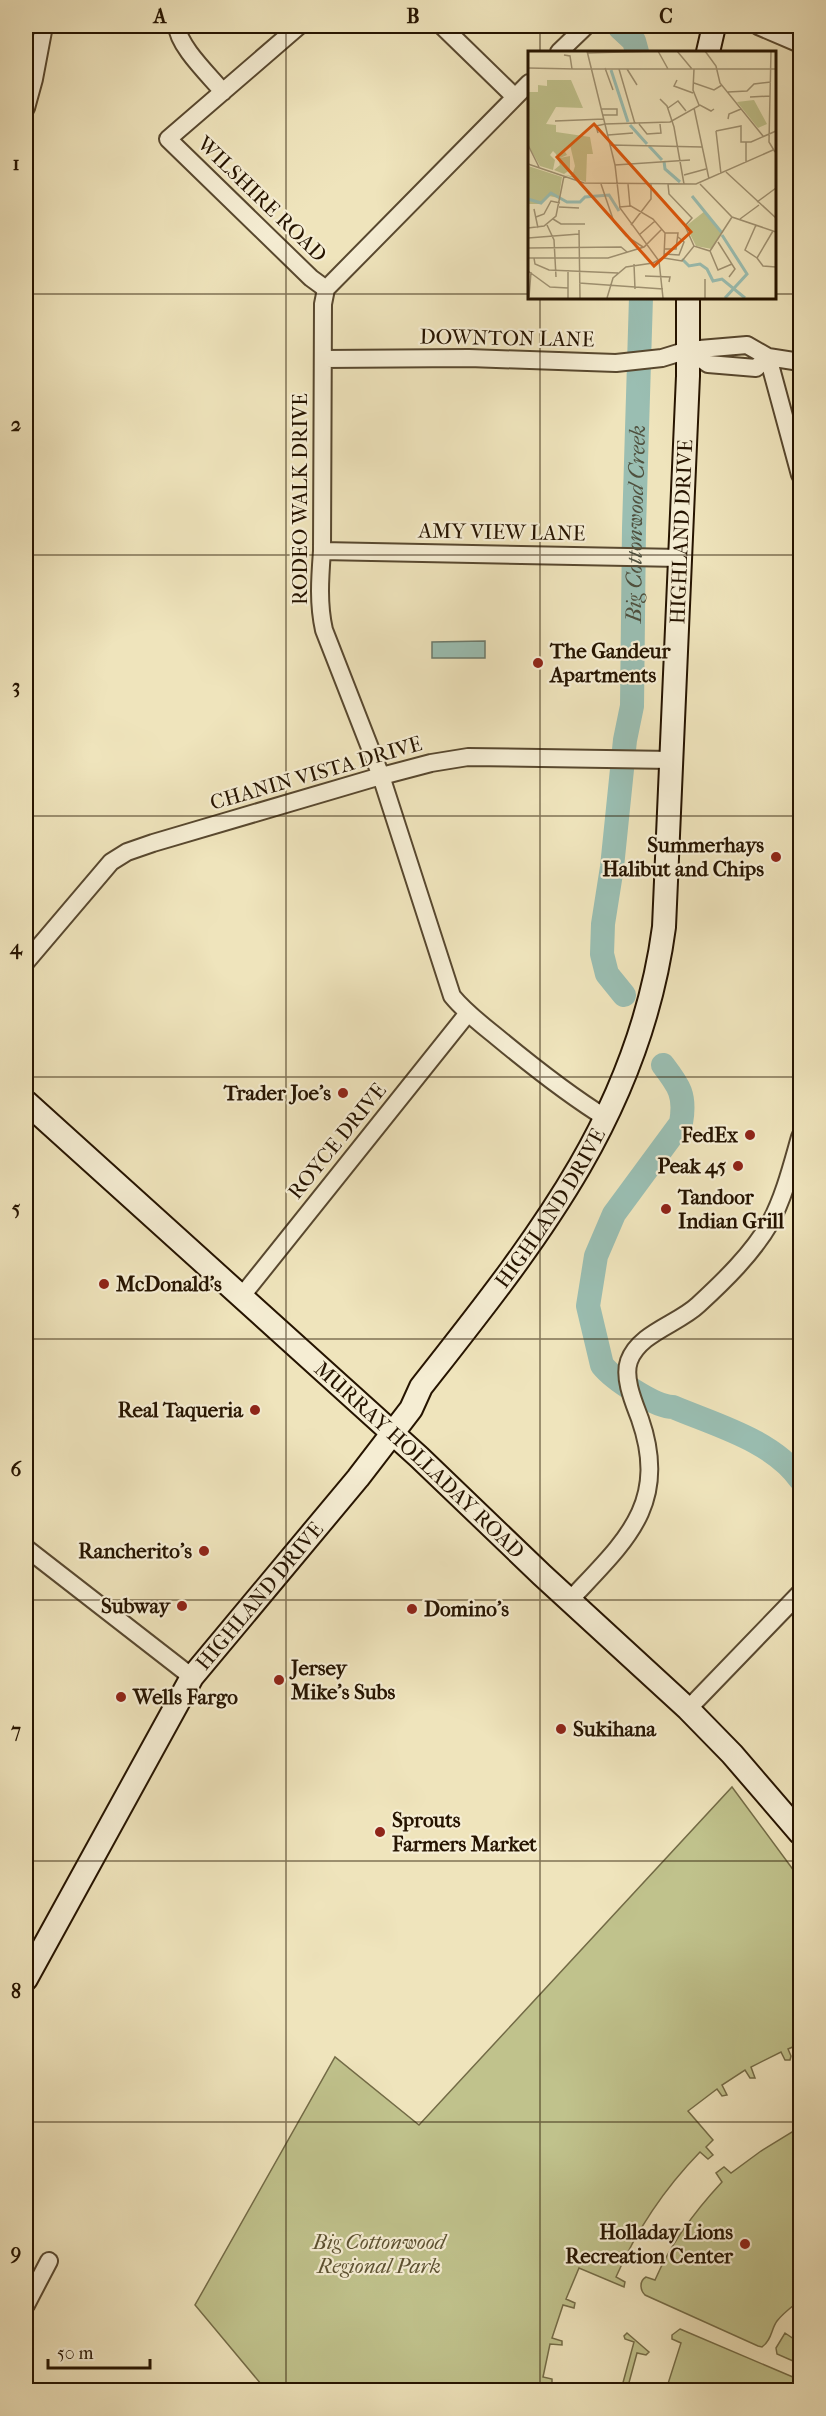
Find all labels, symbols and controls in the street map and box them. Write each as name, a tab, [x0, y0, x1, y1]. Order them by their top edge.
text: A	[152, 5, 168, 28]
text: B	[406, 5, 420, 28]
text: C	[659, 5, 673, 28]
inset map	[528, 51, 775, 298]
street label: WILSHIRE ROAD	[192, 131, 332, 267]
text: 1	[12, 152, 20, 175]
street label: DOWNTON LANE	[419, 324, 595, 352]
street label: RODEO WALK DRIVE	[288, 393, 312, 605]
text: 2	[11, 413, 21, 436]
water label: Big Cottonwood Creek	[621, 425, 651, 624]
street label: HIGHLAND DRIVE	[665, 439, 697, 625]
street label: AMY VIEW LANE	[417, 519, 586, 545]
place label: The Gandeur Apartments	[548, 639, 671, 687]
marker: The Gandeur Apartments	[531, 656, 545, 670]
text: 3	[12, 675, 20, 698]
street label: CHANIN VISTA DRIVE	[207, 731, 425, 815]
place label: Summerhays Halibut and Chips	[602, 833, 764, 881]
marker: Summerhays Halibut and Chips	[769, 850, 783, 864]
text: 4	[9, 936, 23, 960]
street label: ROYCE DRIVE	[283, 1078, 391, 1204]
place label: Trader Joe's	[223, 1081, 331, 1105]
marker: Trader Joe's	[336, 1086, 350, 1100]
place label: FedEx	[680, 1123, 739, 1147]
street label: HIGHLAND DRIVE	[490, 1124, 610, 1293]
marker: FedEx	[743, 1128, 757, 1142]
place label: Peak 45	[657, 1154, 726, 1179]
marker: Peak 45	[731, 1159, 745, 1173]
place label: Tandoor Indian Grill	[677, 1185, 784, 1233]
text: 5	[12, 1197, 21, 1220]
marker: Tandoor Indian Grill	[659, 1202, 673, 1216]
place label: McDonald's	[115, 1272, 222, 1296]
marker: McDonald's	[97, 1277, 111, 1291]
street label: MURRAY HOLLADAY ROAD	[310, 1357, 529, 1563]
place label: Real Taqueria	[118, 1398, 244, 1422]
marker: Real Taqueria	[248, 1403, 262, 1417]
text: 6	[11, 1458, 23, 1481]
street label: HIGHLAND DRIVE	[191, 1517, 328, 1675]
place label: Rancherito's	[78, 1539, 192, 1563]
marker: Rancherito's	[197, 1544, 211, 1558]
place label: Subway	[101, 1594, 172, 1618]
place label: Domino's	[424, 1597, 509, 1621]
marker: Subway	[175, 1599, 189, 1613]
marker: Domino's	[405, 1602, 419, 1616]
place label: Jersey Mike's Subs	[289, 1656, 395, 1704]
marker: Jersey Mike's Subs	[272, 1673, 286, 1687]
place label: Wells Fargo	[132, 1685, 238, 1709]
marker: Wells Fargo	[114, 1690, 128, 1704]
place label: Sukihana	[573, 1717, 657, 1741]
text: 7	[10, 1719, 21, 1742]
marker: Sukihana	[554, 1722, 568, 1736]
place label: Sprouts Farmers Market	[391, 1808, 537, 1856]
marker: Sprouts Farmers Market	[373, 1825, 387, 1839]
text: 8	[11, 1980, 21, 2003]
place label: Holladay Lions Recreation Center	[565, 2220, 734, 2268]
park label: Big Cottonwood Regional Park	[312, 2230, 448, 2278]
marker: Holladay Lions Recreation Center	[738, 2237, 752, 2251]
text: 9	[10, 2241, 21, 2264]
scale bar	[48, 2332, 150, 2370]
text: 50 m	[57, 2343, 94, 2364]

